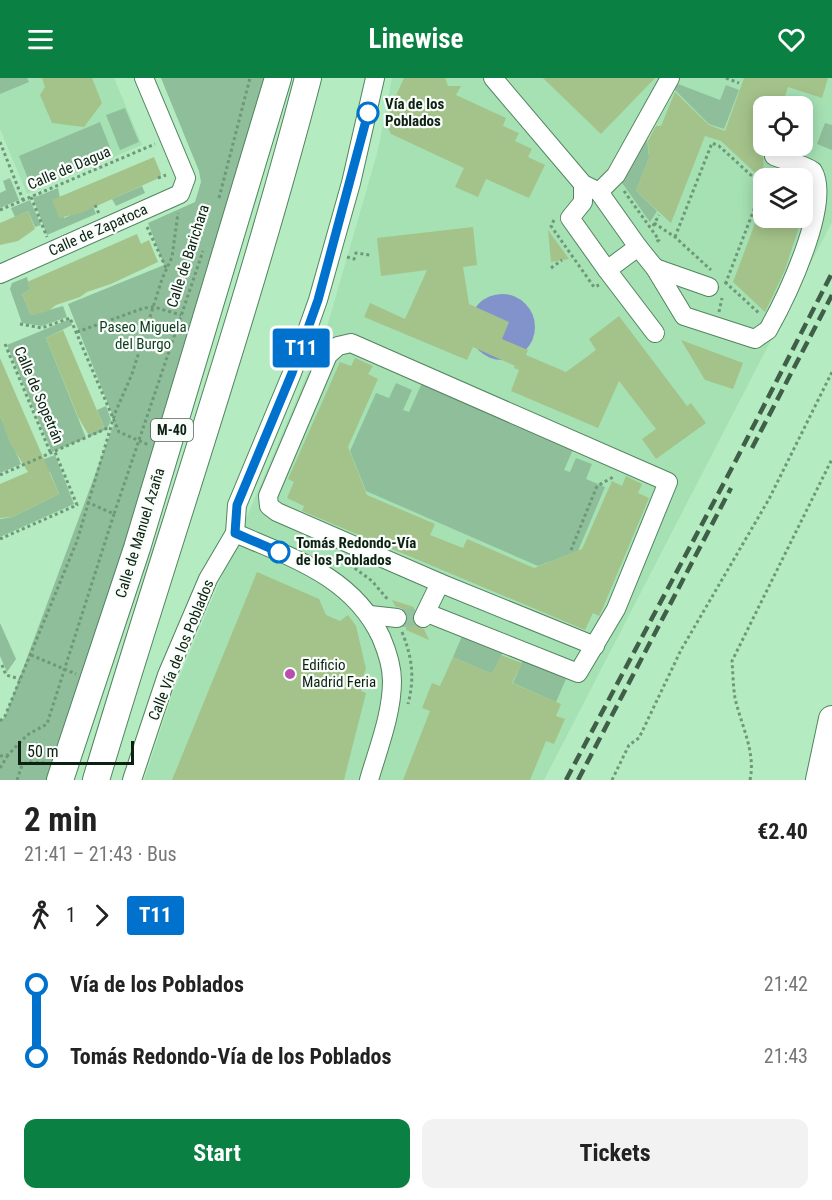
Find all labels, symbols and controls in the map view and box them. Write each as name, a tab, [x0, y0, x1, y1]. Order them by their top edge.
icon: menu	[24, 23, 57, 56]
text: Linewise	[368, 23, 464, 55]
icon: heart	[775, 23, 808, 56]
place label: Vía de los Poblados	[385, 95, 444, 130]
map controls	[753, 96, 813, 228]
button: locate	[753, 96, 813, 156]
marker: Vía de los Poblados	[357, 102, 379, 124]
street label: Calle de Dagua	[25, 142, 113, 194]
button: layers	[753, 168, 813, 228]
street label: Calle de Zapatoca	[46, 200, 150, 260]
street label: Calle de Barichara	[163, 202, 213, 310]
park label: Paseo Miguela del Burgo	[99, 318, 187, 353]
line badge: T11	[266, 328, 336, 368]
text: T11	[285, 336, 317, 360]
street label: Calle de Sopetrán	[10, 344, 68, 446]
road number: M-40	[151, 419, 193, 441]
street label: Calle de Manuel Azaña	[112, 466, 168, 600]
place label: Tomás Redondo-Vía de los Poblados	[296, 534, 416, 569]
marker: Tomás Redondo-Vía de los Poblados	[268, 541, 290, 563]
street label: Calle Vía de los Poblados	[144, 577, 218, 723]
place label: Edificio Madrid Feria	[302, 656, 376, 691]
marker: Edificio Madrid Feria	[283, 667, 297, 681]
scale bar	[18, 738, 134, 766]
text: 50 m	[27, 742, 59, 761]
text: 2 min	[24, 800, 97, 839]
text: €2.40	[757, 819, 808, 844]
text: 21:41 – 21:43 · Bus	[24, 842, 177, 866]
icon: walk	[24, 899, 57, 932]
icon: forward	[85, 899, 118, 932]
text: 1	[66, 903, 76, 927]
text: T11	[139, 903, 172, 927]
text: Vía de los Poblados	[70, 972, 244, 997]
text: 21:42	[764, 972, 808, 996]
text: Tomás Redondo-Vía de los Poblados	[70, 1044, 392, 1069]
text: 21:43	[764, 1044, 808, 1068]
button: Start	[24, 1119, 410, 1188]
button: Tickets	[422, 1119, 808, 1188]

